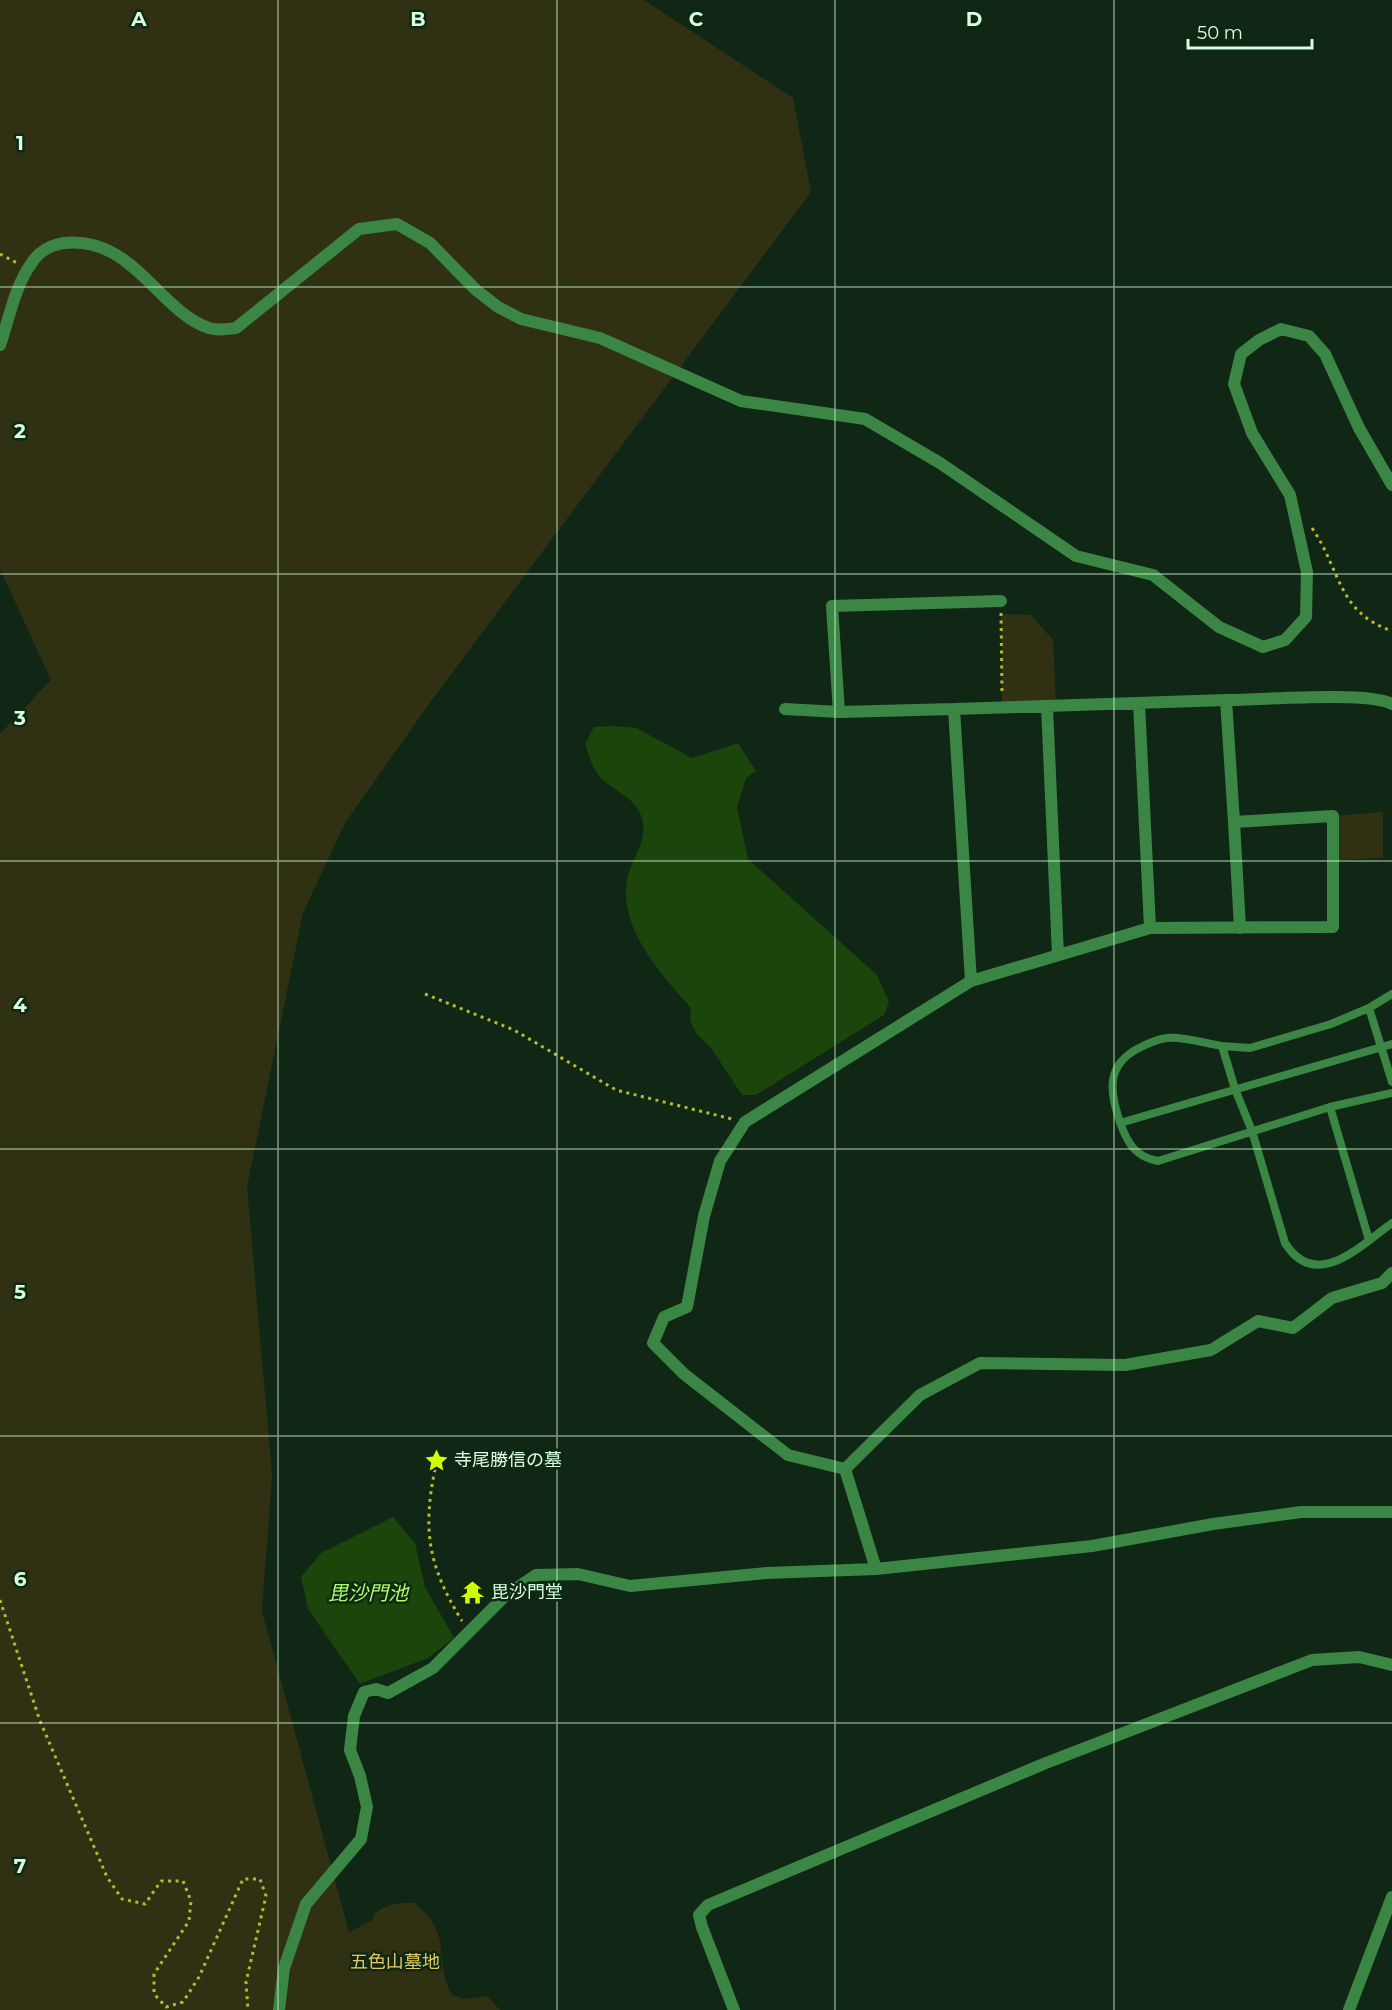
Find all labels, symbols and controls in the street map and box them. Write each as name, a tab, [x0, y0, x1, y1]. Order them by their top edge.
text: A	[130, 7, 147, 31]
text: B	[410, 7, 426, 31]
text: C	[689, 7, 704, 31]
text: D	[966, 7, 982, 31]
scale bar	[1188, 12, 1312, 50]
text: 50 m	[1197, 22, 1243, 44]
text: 1	[16, 131, 24, 155]
text: 2	[14, 419, 26, 443]
text: 3	[13, 706, 26, 730]
text: 4	[13, 993, 27, 1017]
text: 5	[14, 1280, 26, 1304]
place icon: 寺尾勝信の墓	[423, 1447, 449, 1473]
place label: 寺尾勝信の墓	[454, 1449, 562, 1471]
text: 6	[14, 1567, 27, 1591]
temple icon: 毘沙門堂	[460, 1579, 486, 1605]
water label: 毘沙門池	[328, 1581, 410, 1605]
place label: 毘沙門堂	[491, 1581, 563, 1603]
text: 7	[14, 1854, 26, 1878]
park label: 五色山墓地	[350, 1951, 440, 1973]

